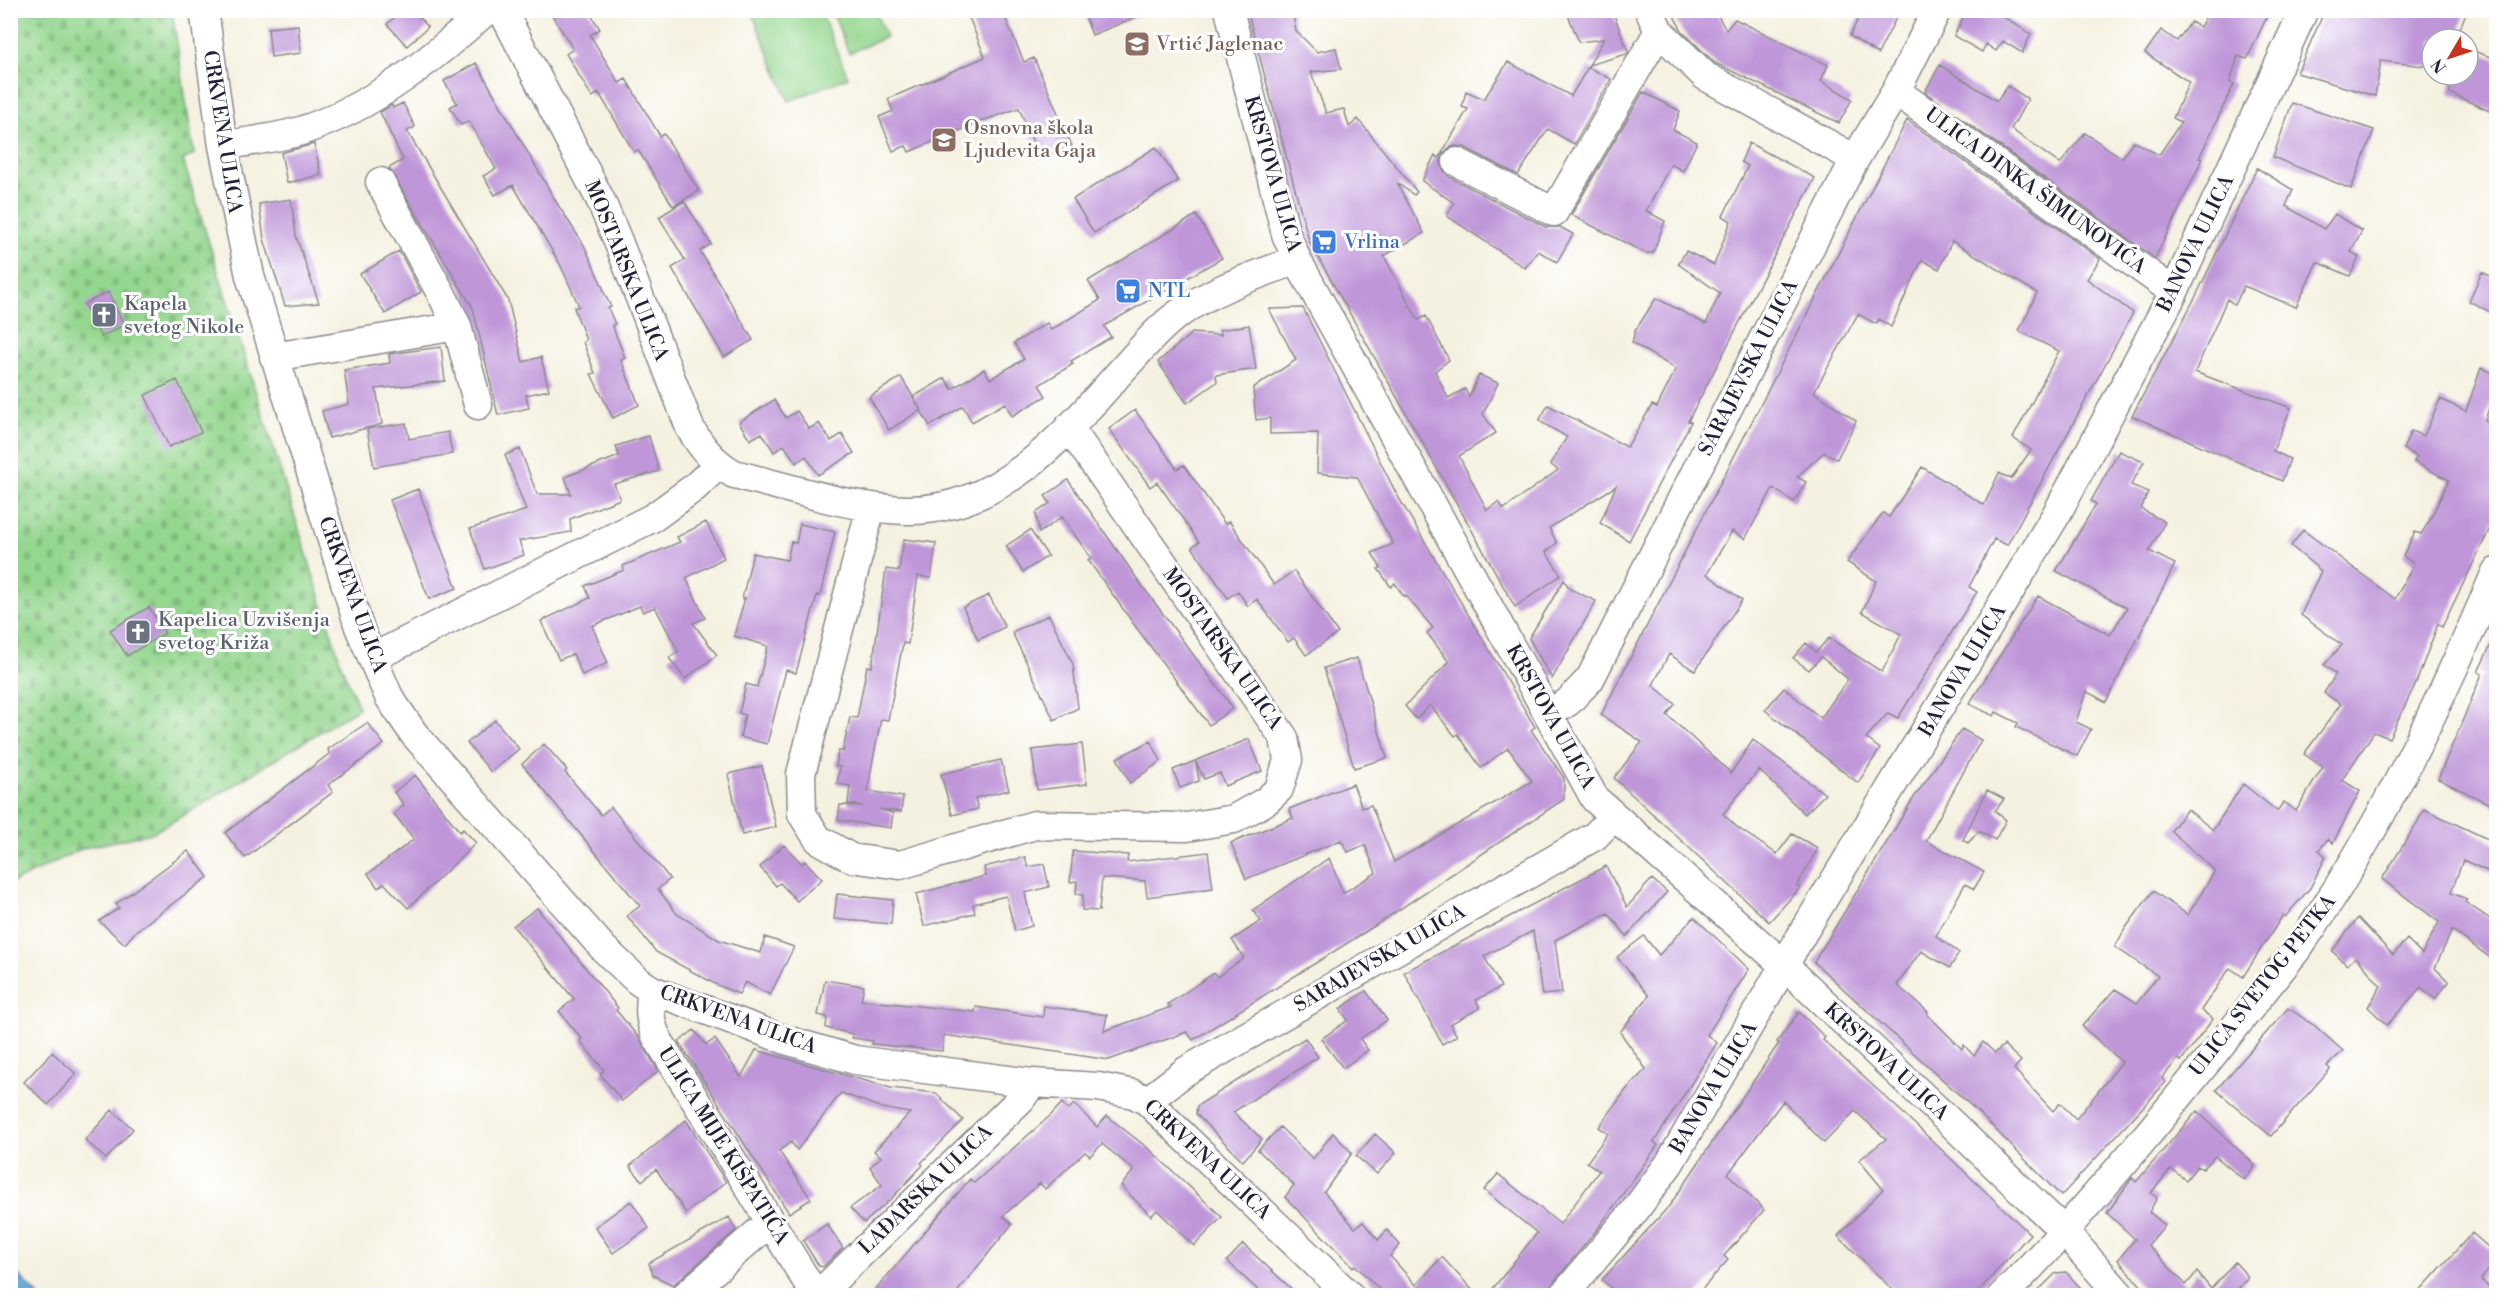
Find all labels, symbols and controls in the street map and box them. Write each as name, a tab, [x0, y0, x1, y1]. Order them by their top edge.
north arrow	[2420, 27, 2480, 87]
school or university icon: Vrtić Jaglenac	[1122, 29, 1152, 59]
place label: Vrtić Jaglenac	[1155, 32, 1283, 57]
street label: CRKVENA ULICA	[197, 49, 247, 217]
text: N	[2427, 54, 2451, 77]
street label: KRSTOVA ULICA	[1238, 93, 1307, 256]
street label: ULICA DINKA ŠIMUNOVIĆA	[1919, 101, 2152, 280]
place label: Osnovna škola Ljudevita Gaja	[964, 116, 1097, 164]
school or university icon: Osnovna škola Ljudevita Gaja	[929, 125, 959, 155]
street label: BANOVA ULICA	[2152, 170, 2241, 318]
street label: MOSTARSKA ULICA	[578, 177, 674, 366]
supermarket icon: Vrlina	[1309, 227, 1339, 257]
place label: Vrlina	[1343, 230, 1401, 255]
street label: SARAJEVSKA ULICA	[1694, 275, 1805, 460]
supermarket icon: NTL	[1113, 276, 1143, 306]
place label: NTL	[1148, 279, 1190, 304]
place label: Kapela svetog Nikole	[124, 292, 244, 340]
church icon: Kapela svetog Nikole	[89, 300, 119, 330]
street label: CRKVENA ULICA	[312, 513, 392, 678]
street label: MOSTARSKA ULICA	[1157, 563, 1288, 736]
street label: BANOVA ULICA	[1913, 599, 2013, 742]
place label: Kapelica Uzvišenja svetog Križa	[158, 608, 331, 656]
church icon: Kapelica Uzvišenja svetog Križa	[123, 617, 153, 647]
street label: KRSTOVA ULICA	[1500, 640, 1601, 795]
street label: ULICA SVETOG PETKA	[2184, 889, 2342, 1082]
street label: SARAJEVSKA ULICA	[1290, 899, 1471, 1018]
street label: CRKVENA ULICA	[656, 980, 821, 1060]
street label: KRSTOVA ULICA	[1818, 998, 1955, 1127]
street label: BANOVA ULICA	[1664, 1016, 1764, 1159]
street label: ULICA MIJE KIŠPATIĆA	[652, 1042, 796, 1251]
street label: CRKVENA ULICA	[1138, 1095, 1277, 1226]
street label: LAĐARSKA ULICA	[854, 1119, 999, 1260]

